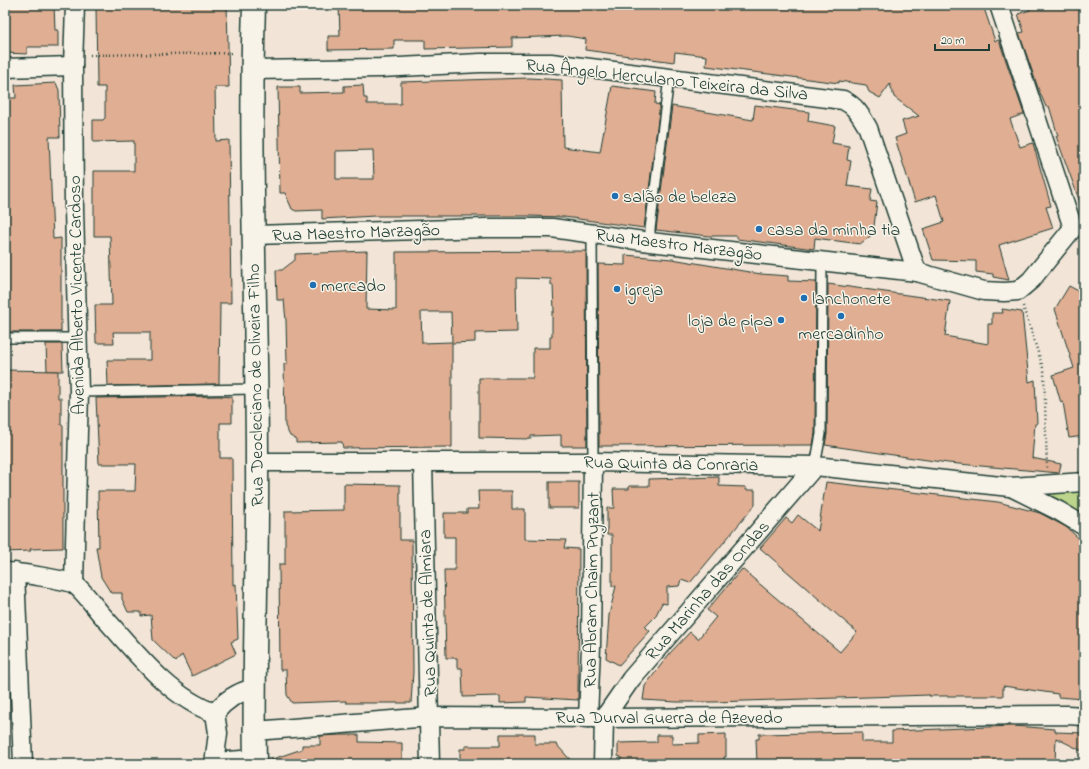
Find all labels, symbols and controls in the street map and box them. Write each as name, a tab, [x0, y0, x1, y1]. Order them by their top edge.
scale bar	[935, 26, 989, 52]
text: 20 m	[941, 32, 964, 50]
street label: Rua Ângelo Herculano Teixeira da Silva	[524, 53, 809, 110]
street label: Avenida Alberto Vicente Cardoso	[63, 175, 93, 415]
place label: salão de beleza	[623, 185, 736, 211]
marker: salão de beleza	[610, 191, 620, 201]
street label: Rua Maestro Marzagão	[272, 218, 440, 251]
place label: casa da minha tia	[767, 218, 900, 244]
street label: Rua Maestro Marzagão	[594, 223, 764, 270]
marker: casa da minha tia	[754, 224, 764, 234]
street label: Rua Deocleciano de Oliveira Filho	[242, 263, 272, 507]
place label: mercado	[321, 274, 386, 300]
place label: igreja	[625, 278, 663, 305]
marker: mercado	[308, 280, 318, 290]
marker: igreja	[612, 284, 622, 294]
place label: lanchonete	[812, 287, 892, 313]
marker: lanchonete	[799, 293, 809, 303]
place label: loja de pipa	[688, 309, 773, 335]
marker: mercadinho	[836, 311, 846, 321]
marker: loja de pipa	[776, 315, 786, 325]
place label: mercadinho	[798, 322, 884, 348]
street label: Rua Quinta da Conraria	[583, 450, 759, 480]
street label: Rua Abram Chaim Pryzant	[578, 492, 608, 688]
street label: Rua Marinha das Ondas	[640, 515, 777, 667]
street label: Rua Quinta de Almiara	[413, 529, 445, 697]
street label: Rua Durval Guerra de Azevedo	[555, 706, 783, 732]

